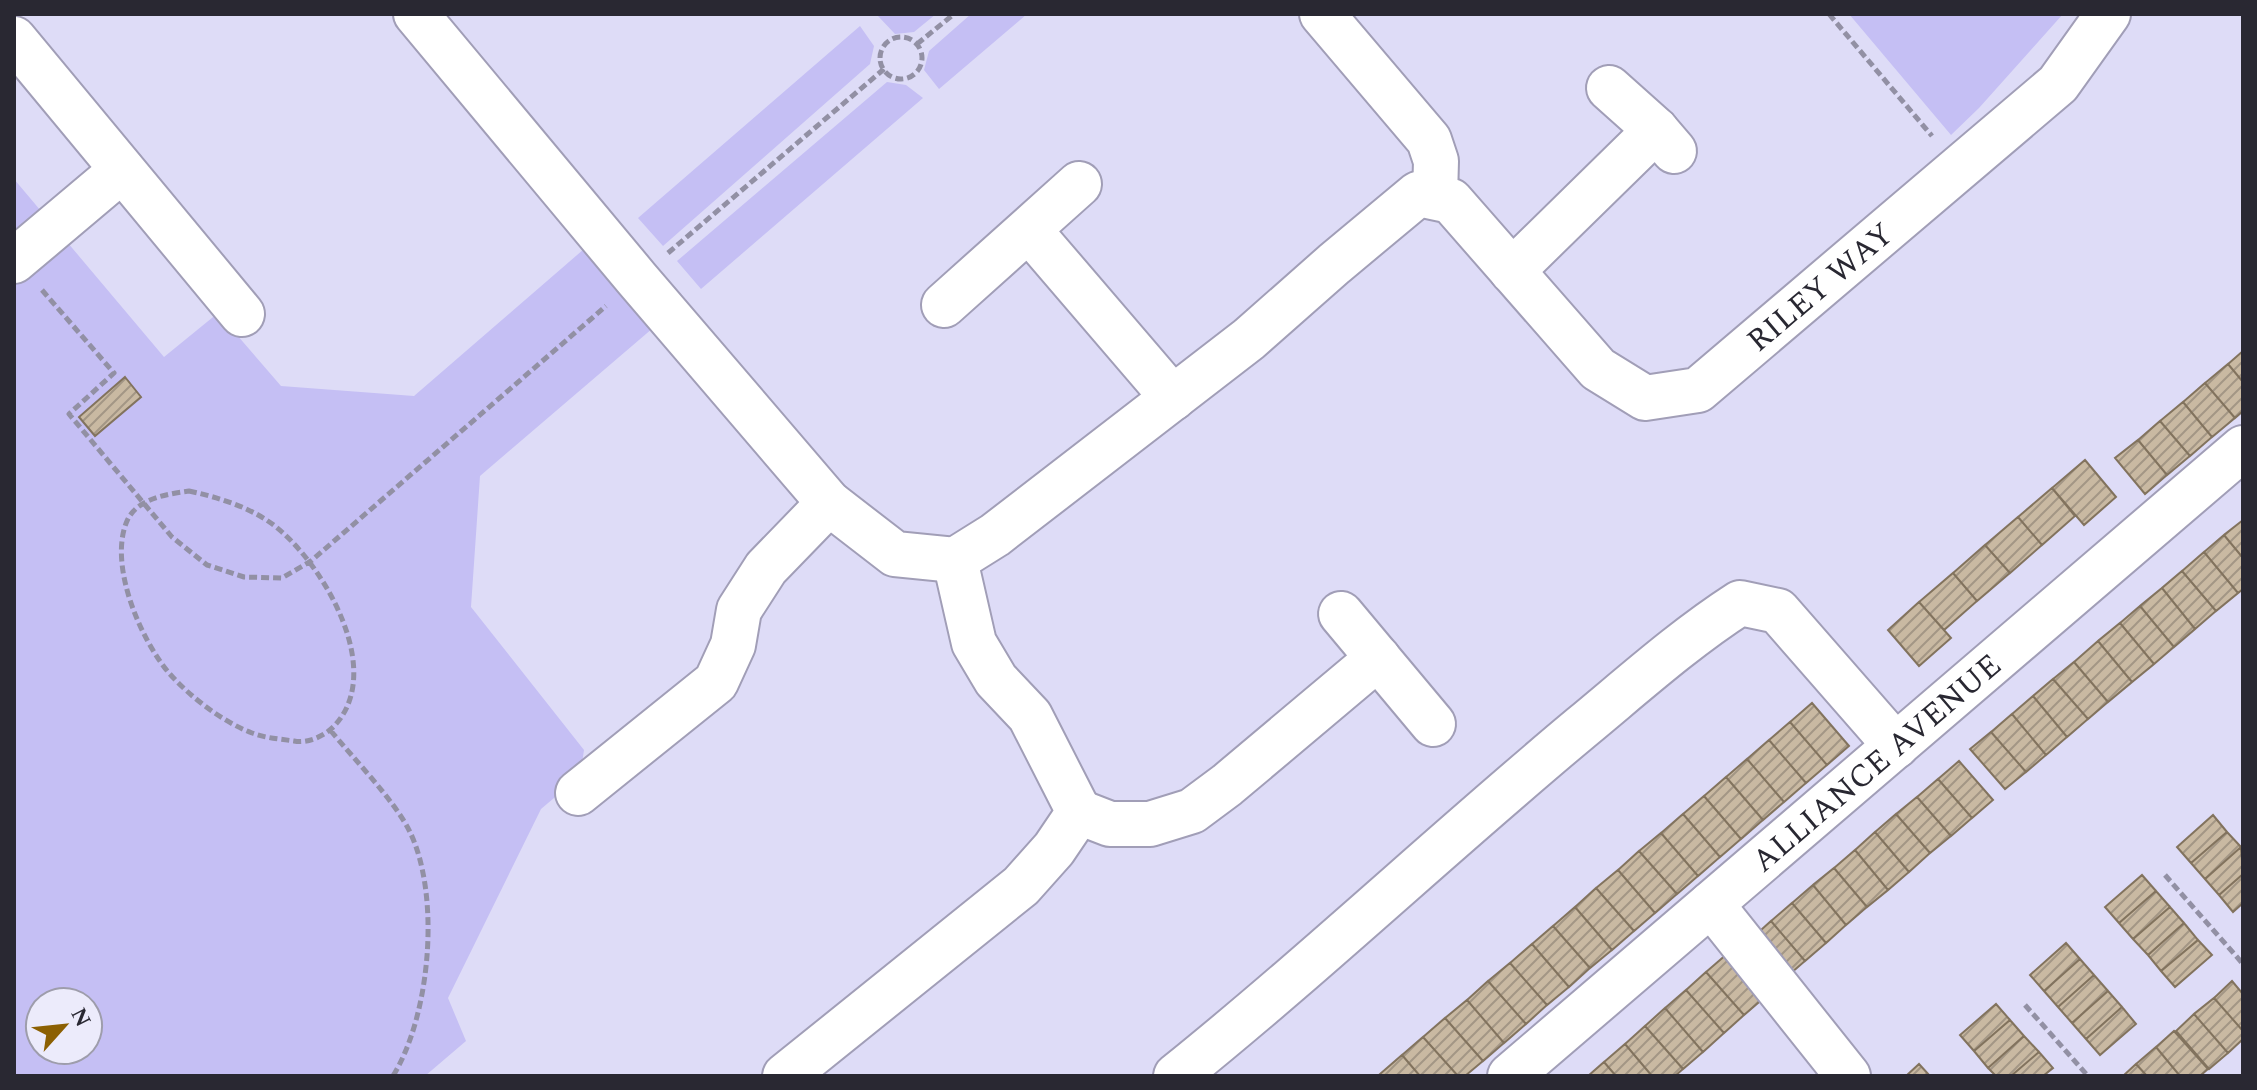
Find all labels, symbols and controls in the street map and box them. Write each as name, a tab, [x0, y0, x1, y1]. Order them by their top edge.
street label: RILEY WAY	[1736, 211, 1905, 365]
street label: ALLIANCE AVENUE	[1741, 642, 2013, 885]
north arrow	[24, 986, 104, 1066]
text: N	[62, 1002, 99, 1033]

